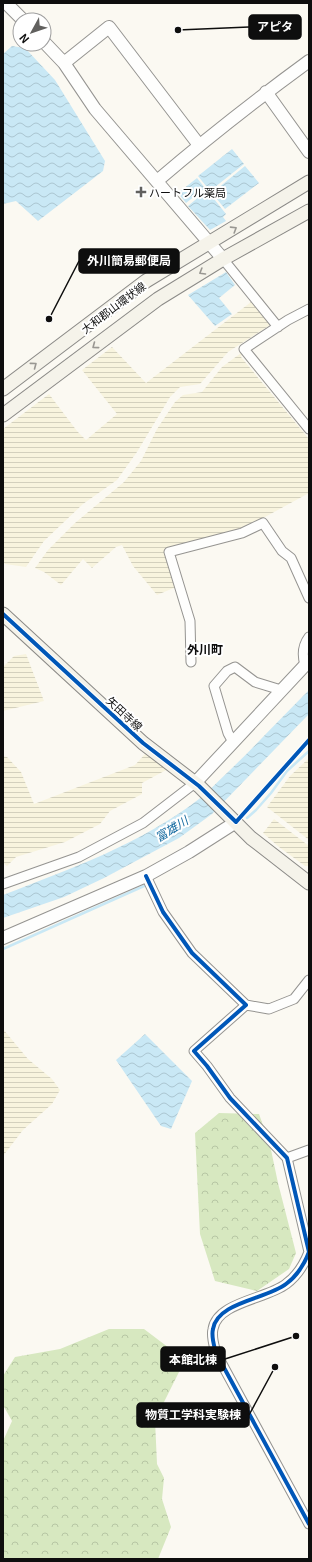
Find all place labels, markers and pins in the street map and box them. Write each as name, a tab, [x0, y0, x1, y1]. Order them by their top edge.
callout: アピタ	[249, 15, 301, 39]
place label: ハートフル薬局	[149, 184, 226, 200]
marker: ハートフル薬局	[136, 187, 146, 197]
callout: 外川簡易郵便局	[79, 249, 179, 273]
callout: 本館北棟	[161, 1347, 225, 1371]
callout: 物質工学科実験棟	[137, 1403, 249, 1427]

